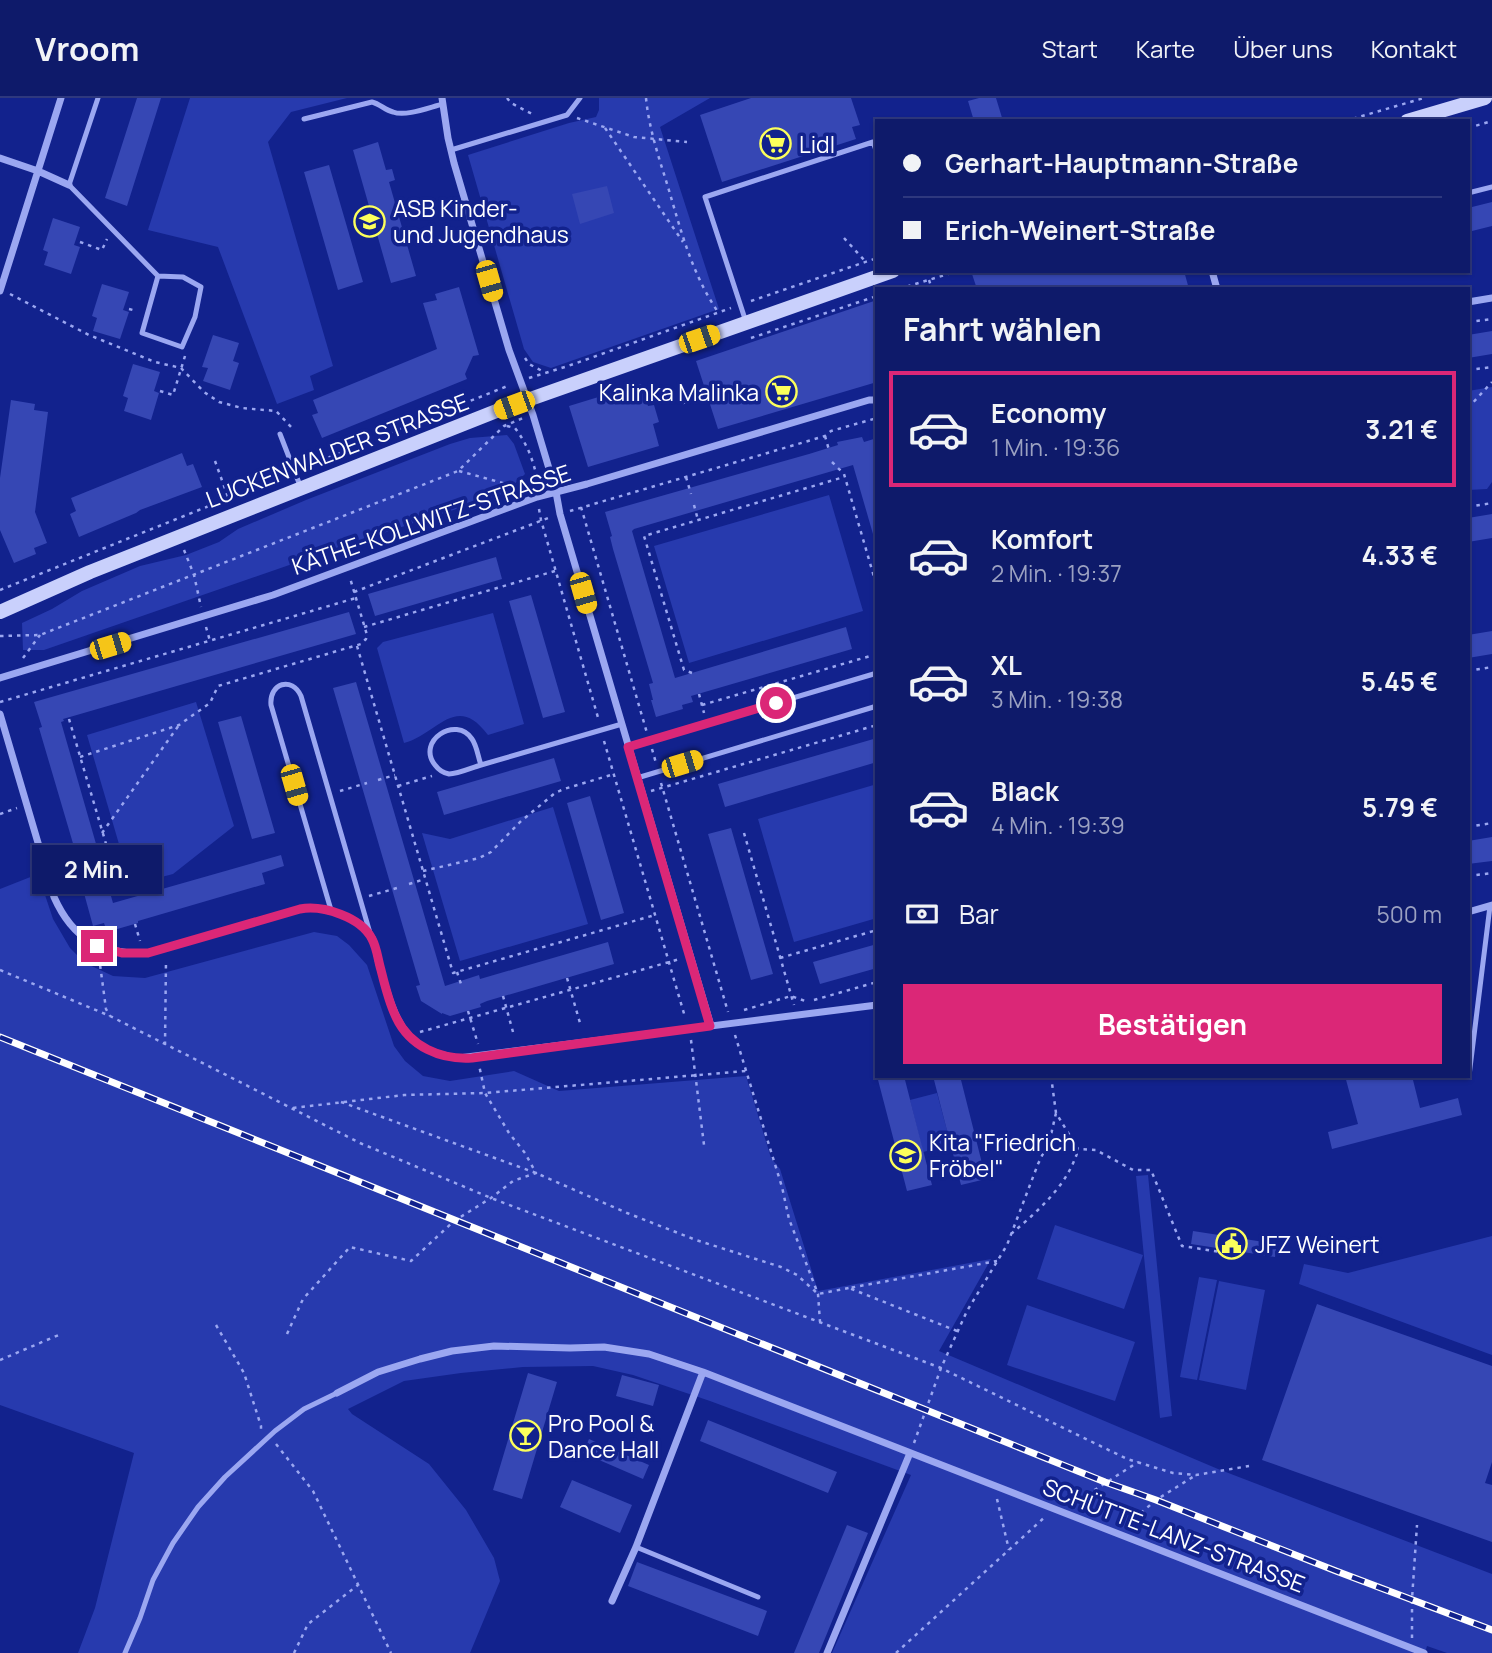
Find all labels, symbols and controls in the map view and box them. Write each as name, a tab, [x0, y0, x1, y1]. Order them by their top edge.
text: Vroom	[35, 26, 139, 71]
text: Start	[1042, 32, 1098, 65]
text: Karte	[1136, 32, 1195, 65]
text: Über uns	[1233, 32, 1333, 65]
text: Kontakt	[1371, 32, 1457, 65]
supermarket icon: Lidl	[759, 127, 793, 161]
place label: Lidl	[799, 128, 835, 160]
text: Gerhart-Hauptmann-Straße	[945, 145, 1298, 181]
place label: ASB Kinder- und Jugendhaus	[393, 192, 569, 250]
school or university icon: ASB Kinder- und Jugendhaus	[353, 204, 387, 238]
text: Erich-Weinert-Straße	[945, 212, 1215, 248]
car	[474, 258, 505, 304]
text: Fahrt wählen	[903, 307, 1102, 351]
car	[676, 322, 723, 356]
supermarket icon: Kalinka Malinka	[765, 375, 799, 409]
place label: Kalinka Malinka	[599, 376, 759, 408]
street label: LUCKENWALDER STRASSE	[201, 385, 473, 515]
car	[491, 388, 538, 422]
text: Economy	[991, 395, 1106, 431]
icon: car	[907, 398, 970, 461]
text: 3.21 €	[1365, 411, 1438, 447]
text: 1 Min. · 19:36	[991, 431, 1120, 463]
street label: KÄTHE-KOLLWITZ-STRASSE	[287, 456, 575, 582]
text: Komfort	[991, 521, 1093, 557]
icon: car	[907, 524, 970, 587]
text: 4.33 €	[1362, 537, 1438, 573]
text: 2 Min. · 19:37	[991, 557, 1122, 589]
car	[568, 570, 599, 616]
car	[87, 630, 134, 662]
text: XL	[991, 647, 1022, 683]
icon: car	[907, 650, 970, 713]
text: 5.45 €	[1361, 663, 1438, 699]
text: 3 Min. · 19:38	[991, 683, 1123, 715]
route start	[760, 687, 792, 719]
car	[659, 748, 706, 780]
car	[279, 762, 310, 808]
text: Black	[991, 773, 1059, 809]
icon: car	[907, 776, 970, 839]
text: 5.79 €	[1362, 789, 1438, 825]
text: 4 Min. · 19:39	[991, 809, 1125, 841]
callout: 2 Min.	[32, 844, 162, 894]
text: 2 Min.	[64, 853, 130, 885]
icon: cash	[903, 895, 941, 933]
text: Bar	[959, 896, 999, 932]
text: 500 m	[1377, 898, 1442, 930]
route end	[81, 930, 113, 962]
button: Bestätigen	[903, 984, 1442, 1064]
place label: Kita "Friedrich Fröbel"	[929, 1126, 1076, 1184]
school or university icon: Kita "Friedrich Fröbel"	[889, 1138, 923, 1172]
public building icon: JFZ Weinert	[1215, 1227, 1249, 1261]
place label: JFZ Weinert	[1255, 1228, 1379, 1260]
place label: Pro Pool & Dance Hall	[548, 1407, 660, 1465]
bar icon: Pro Pool & Dance Hall	[508, 1419, 542, 1453]
street label: SCHÜTTE-LANZ-STRASSE	[1038, 1470, 1310, 1600]

